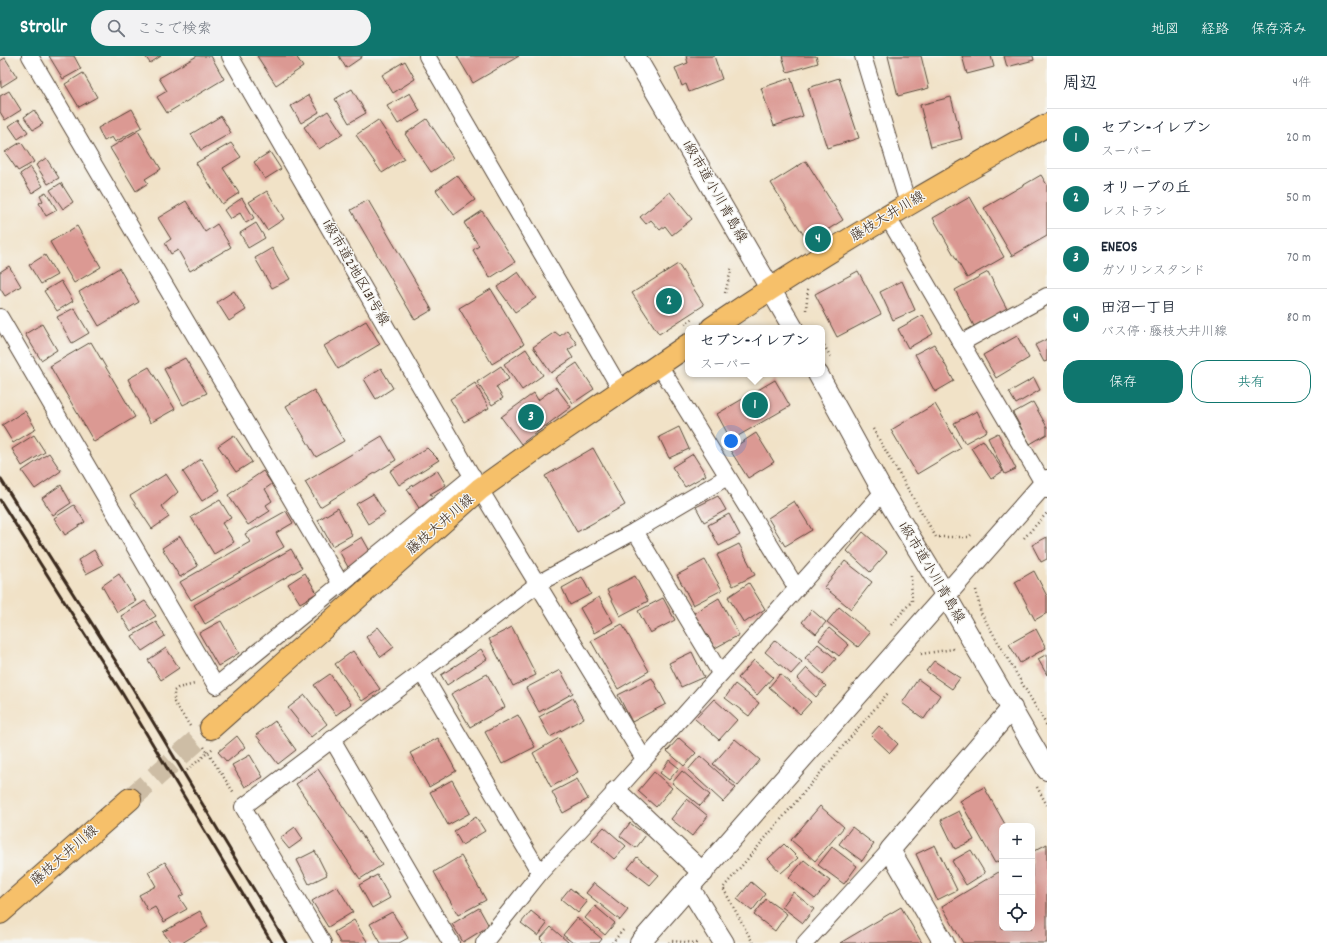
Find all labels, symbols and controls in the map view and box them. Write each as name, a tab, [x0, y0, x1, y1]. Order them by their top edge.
search box	[91, 10, 371, 46]
text: Strollr	[20, 15, 67, 42]
icon: search	[105, 17, 127, 39]
text: ここで検索	[137, 19, 212, 41]
text: 地図	[1151, 20, 1179, 40]
text: 経路	[1201, 20, 1229, 40]
text: 保存済み	[1251, 20, 1307, 40]
text: 周辺	[1063, 73, 1097, 97]
text: 4件	[1293, 74, 1311, 93]
text: セブン-イレブン	[1101, 118, 1211, 140]
text: 1	[1075, 129, 1077, 148]
text: 20 m	[1286, 129, 1311, 148]
street label: 1級市道小川青島線	[677, 137, 751, 247]
text: スーパー	[1101, 143, 1152, 162]
text: オリーブの丘	[1101, 178, 1190, 200]
street label: 藤枝大井川線	[847, 187, 929, 247]
text: 2	[1073, 189, 1079, 208]
text: 50 m	[1286, 189, 1311, 208]
text: レストラン	[1101, 203, 1167, 222]
street label: 1級市道2地区131号線	[316, 216, 394, 330]
pin: 4	[805, 224, 831, 254]
text: ENEOS	[1101, 237, 1137, 259]
text: 3	[1073, 249, 1079, 268]
text: 70 m	[1287, 249, 1311, 268]
text: ガソリンスタンド	[1101, 262, 1205, 281]
pin: 2	[656, 286, 682, 316]
text: 田沼一丁目	[1101, 298, 1176, 320]
text: 4	[1073, 309, 1079, 328]
text: 80 m	[1287, 309, 1311, 328]
text: バス停 · 藤枝大井川線	[1101, 323, 1227, 342]
popup	[685, 325, 825, 377]
text: セブン-イレブン	[700, 331, 810, 353]
text: スーパー	[700, 356, 751, 375]
button: 保存	[1063, 360, 1183, 403]
button: 共有	[1191, 360, 1311, 403]
pin: 1	[742, 390, 768, 420]
pin: 3	[518, 402, 544, 432]
your location	[721, 431, 741, 451]
street label: 藤枝大井川線	[403, 490, 479, 560]
street label: 1級市道小川青島線	[893, 519, 969, 627]
street label: 藤枝大井川線	[27, 821, 103, 891]
map controls	[999, 823, 1035, 931]
button: +	[999, 823, 1035, 859]
button: −	[999, 859, 1035, 895]
button: locate	[999, 895, 1035, 931]

